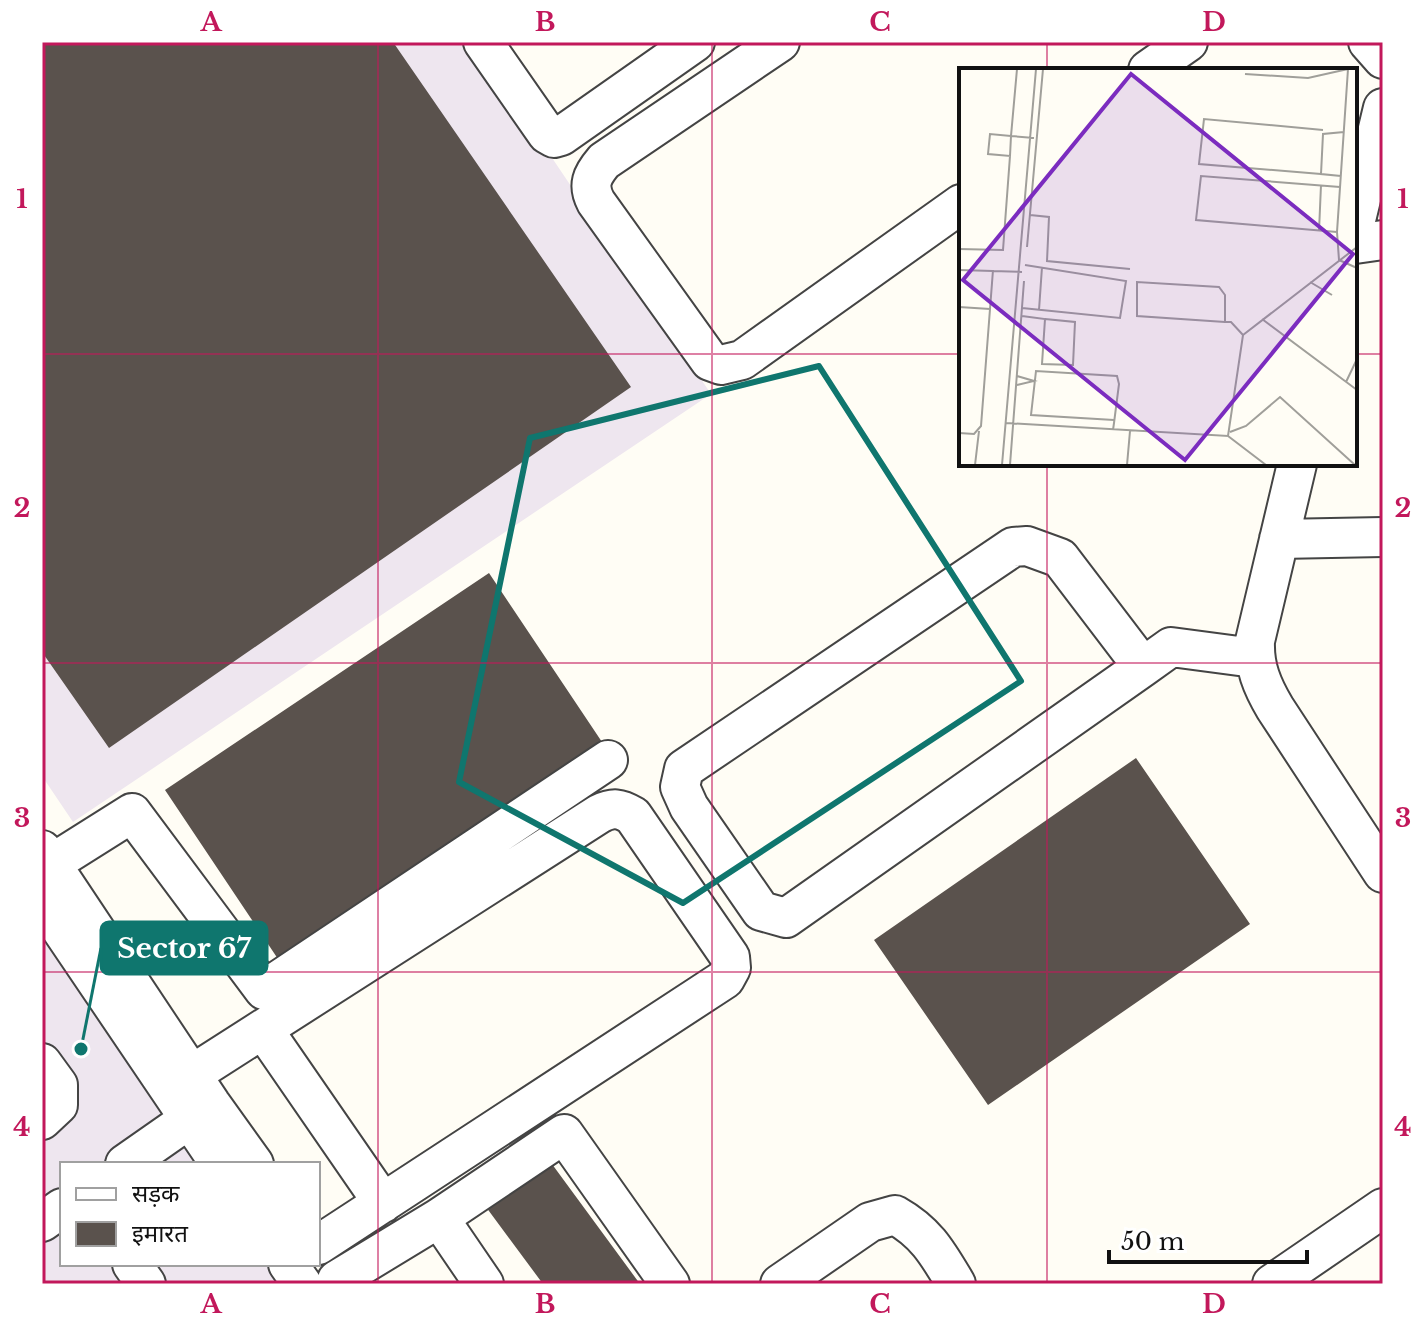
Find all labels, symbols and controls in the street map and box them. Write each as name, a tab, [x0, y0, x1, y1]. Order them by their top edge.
text: A	[199, 6, 222, 38]
text: B	[535, 6, 555, 38]
text: C	[869, 6, 891, 38]
text: D	[1202, 6, 1226, 38]
inset map	[959, 68, 1357, 466]
text: 1	[16, 183, 28, 215]
text: 1	[1397, 183, 1409, 215]
text: 2	[14, 492, 30, 524]
text: 2	[1395, 492, 1411, 524]
text: 3	[14, 802, 30, 834]
text: 3	[1395, 802, 1411, 834]
callout: Sector 67	[101, 922, 267, 974]
text: Sector 67	[117, 931, 252, 966]
text: 4	[13, 1111, 31, 1143]
text: 4	[1394, 1111, 1412, 1143]
legend	[60, 1162, 320, 1266]
text: सड़क	[132, 1179, 180, 1208]
scale bar	[1109, 1214, 1307, 1264]
text: इमारत	[132, 1219, 189, 1248]
text: 50 m	[1121, 1227, 1185, 1256]
text: A	[199, 1288, 222, 1320]
text: B	[535, 1288, 555, 1320]
text: C	[869, 1288, 891, 1320]
text: D	[1202, 1288, 1226, 1320]

